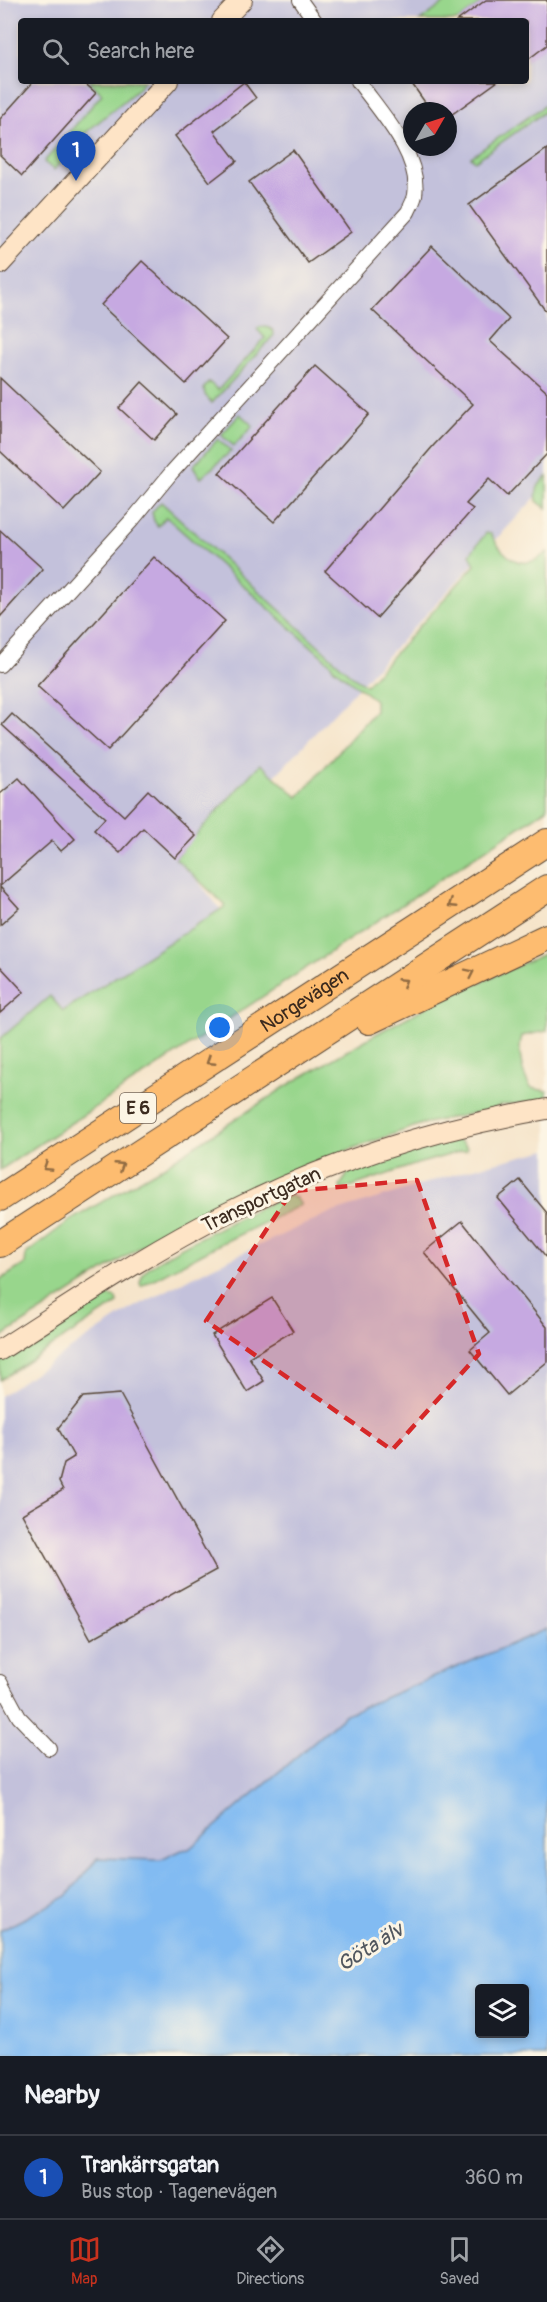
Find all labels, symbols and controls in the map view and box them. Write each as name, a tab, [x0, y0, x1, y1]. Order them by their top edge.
search box	[18, 18, 529, 84]
icon: search	[39, 35, 72, 68]
text: Search here	[87, 37, 194, 65]
north arrow	[403, 102, 457, 156]
pin: 1	[56, 132, 96, 181]
one-way arrow	[448, 896, 459, 907]
street label: Norgevägen	[255, 962, 354, 1038]
one-way arrow	[464, 969, 475, 981]
one-way arrow	[397, 979, 408, 990]
your location	[205, 1013, 234, 1042]
one-way arrow	[206, 1054, 217, 1065]
road number: E 6	[120, 1093, 156, 1123]
one-way arrow	[42, 1160, 53, 1171]
street label: Transportgatan	[198, 1161, 325, 1238]
one-way arrow	[114, 1162, 124, 1174]
water label: Göta älv	[332, 1915, 410, 1978]
map controls	[475, 1984, 529, 2038]
button: layers	[475, 1984, 529, 2038]
text: Nearby	[24, 2079, 100, 2111]
text: Trankärrsgatan	[81, 2151, 219, 2179]
text: 1	[40, 2165, 47, 2190]
text: 360 m	[464, 2165, 523, 2190]
text: Bus stop · Tagenevägen	[81, 2179, 277, 2204]
tab: Map	[68, 2233, 101, 2289]
tab: Directions	[236, 2233, 304, 2289]
tab: Saved	[440, 2233, 479, 2289]

